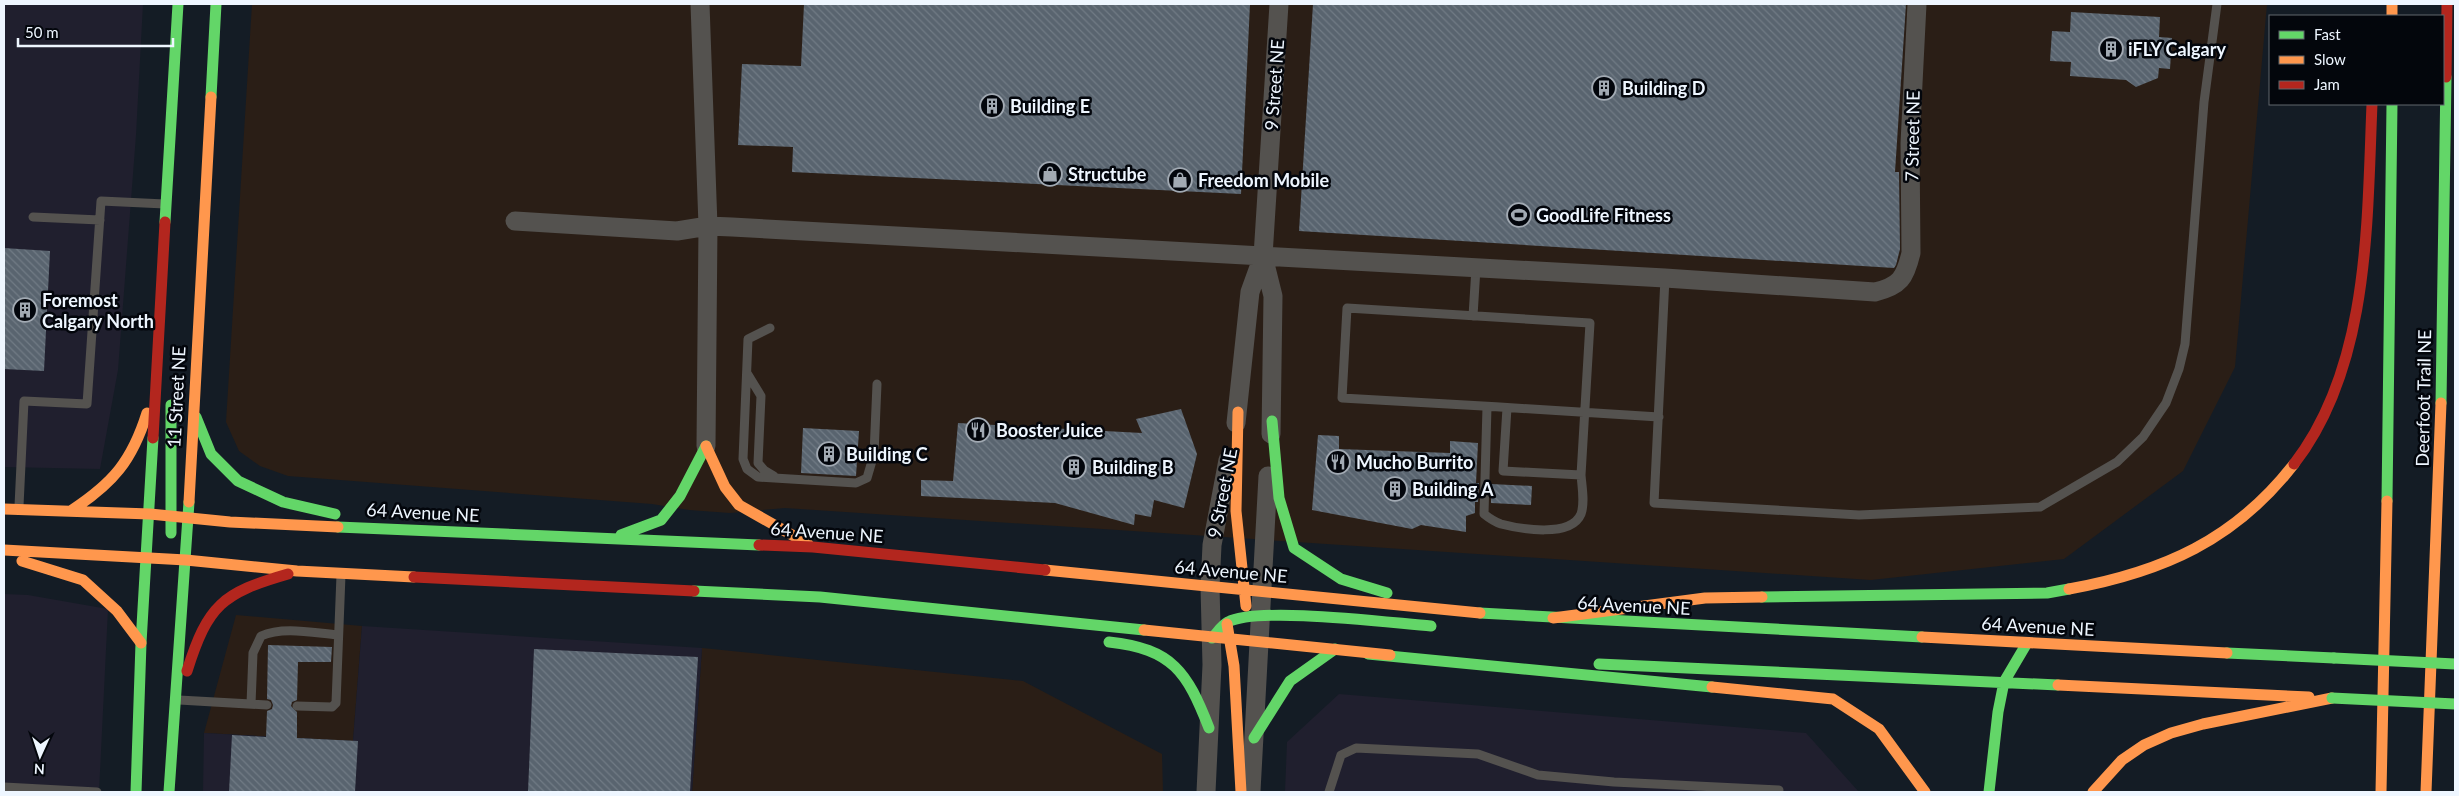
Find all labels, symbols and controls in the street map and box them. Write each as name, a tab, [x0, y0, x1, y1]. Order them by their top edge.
scale bar	[18, 15, 172, 47]
legend	[2269, 15, 2444, 105]
text: 50 m	[25, 23, 59, 41]
text: Fast	[2314, 25, 2341, 43]
building icon: iFLY Calgary	[2098, 36, 2124, 62]
place label: iFLY Calgary	[2128, 38, 2226, 60]
street label: 9 Street NE	[1260, 39, 1288, 131]
text: Slow	[2314, 50, 2346, 68]
building icon: Building D	[1591, 75, 1617, 101]
text: Jam	[2314, 75, 2340, 93]
place label: Building D	[1622, 77, 1705, 99]
street label: 7 Street NE	[1900, 90, 1924, 182]
building icon: Building E	[979, 93, 1005, 119]
place label: Building E	[1010, 95, 1090, 117]
shop icon: Structube	[1037, 161, 1063, 187]
place label: Structube	[1068, 163, 1147, 185]
shop icon: Freedom Mobile	[1167, 167, 1193, 193]
place label: Freedom Mobile	[1198, 169, 1329, 191]
sports icon: GoodLife Fitness	[1506, 202, 1532, 228]
place label: GoodLife Fitness	[1536, 204, 1671, 226]
place label: Foremost Calgary North	[42, 289, 154, 332]
building icon: Foremost Calgary North	[12, 297, 38, 323]
street label: Deerfoot Trail NE	[2411, 329, 2435, 467]
street label: 11 Street NE	[162, 346, 190, 448]
restaurant icon: Booster Juice	[965, 417, 991, 443]
place label: Booster Juice	[996, 419, 1103, 441]
building icon: Building C	[816, 441, 842, 467]
place label: Building C	[846, 443, 928, 465]
street label: 9 Street NE	[1203, 446, 1241, 540]
restaurant icon: Mucho Burrito	[1325, 449, 1351, 475]
place label: Mucho Burrito	[1356, 451, 1473, 473]
building icon: Building B	[1061, 454, 1087, 480]
place label: Building B	[1092, 456, 1174, 478]
building icon: Building A	[1382, 476, 1408, 502]
place label: Building A	[1412, 478, 1494, 500]
street label: 64 Avenue NE	[366, 498, 480, 526]
street label: 64 Avenue NE	[770, 517, 884, 547]
street label: 64 Avenue NE	[1174, 555, 1288, 587]
street label: 64 Avenue NE	[1577, 591, 1691, 619]
street label: 64 Avenue NE	[1981, 612, 2095, 640]
north arrow	[15, 731, 65, 781]
text: N	[33, 761, 45, 778]

